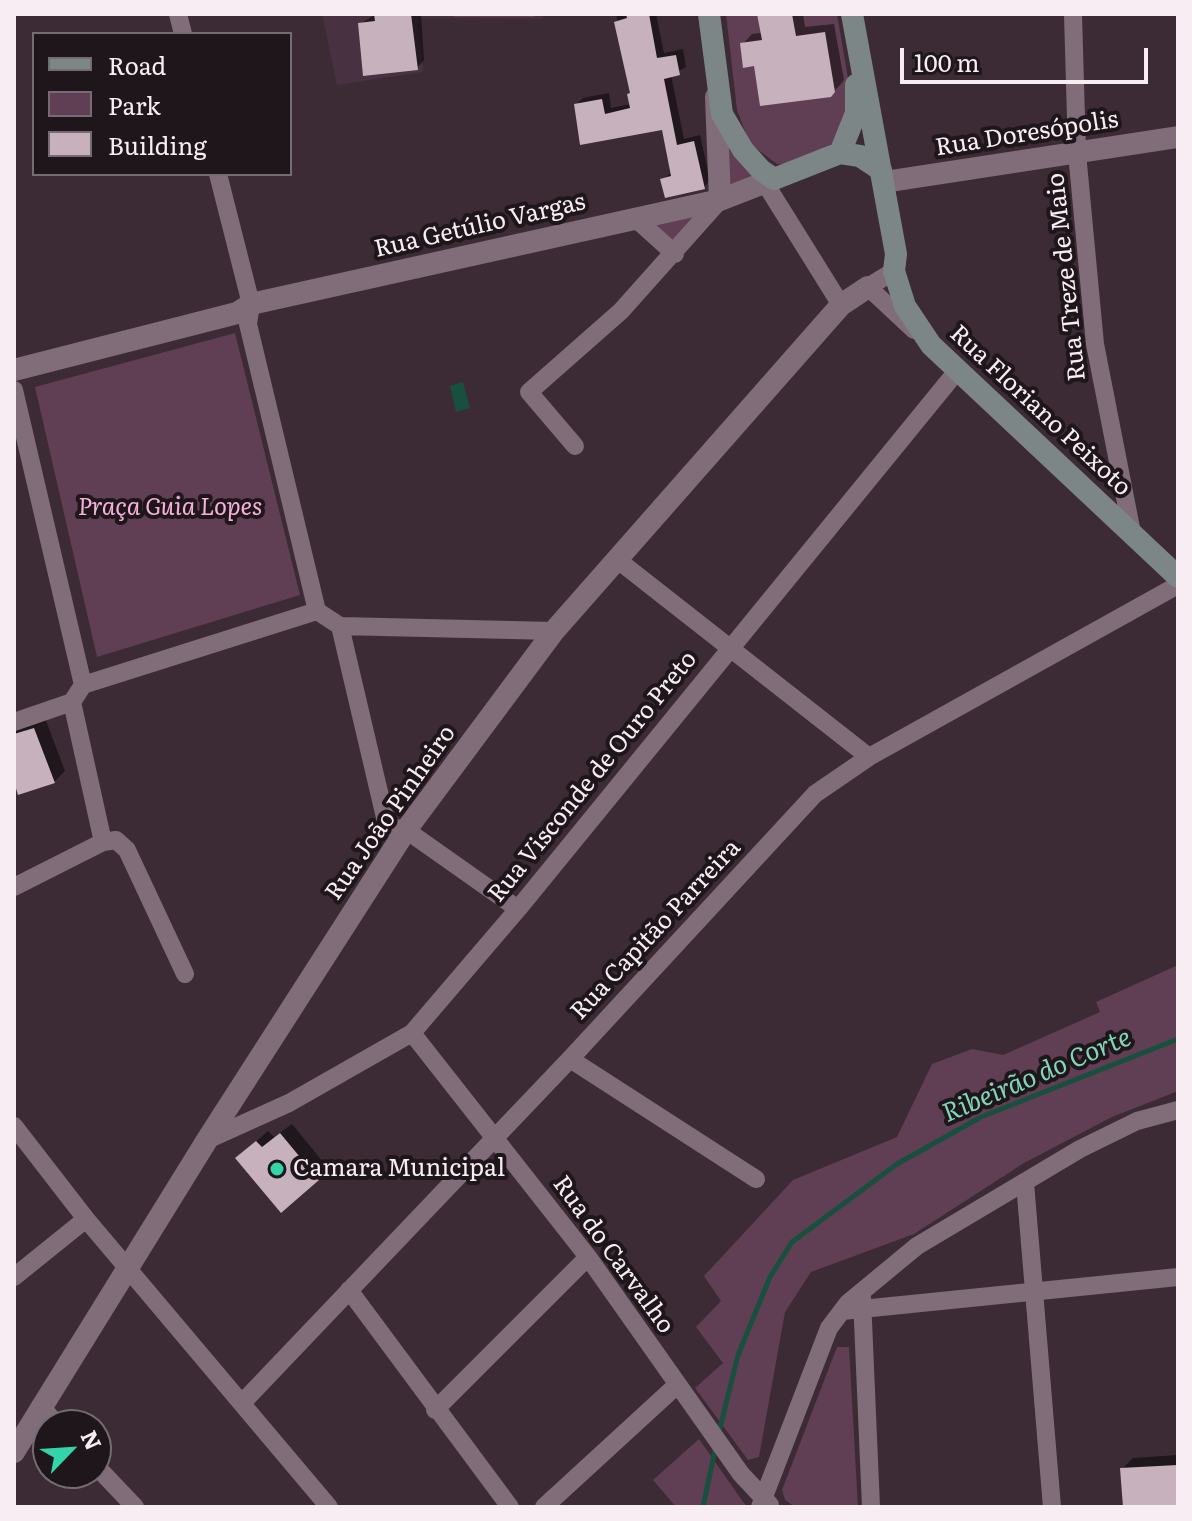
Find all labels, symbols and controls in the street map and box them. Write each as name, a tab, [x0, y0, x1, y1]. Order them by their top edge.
legend	[32, 32, 292, 176]
scale bar	[904, 32, 1152, 82]
text: 100 m	[914, 44, 980, 79]
text: Road	[108, 47, 166, 82]
text: Park	[108, 87, 161, 122]
street label: Rua Doresópolis	[934, 105, 1120, 163]
text: Building	[108, 127, 207, 162]
street label: Rua Treze de Maio	[1042, 172, 1092, 382]
street label: Rua Getúlio Vargas	[372, 188, 588, 264]
street label: Rua Floriano Peixoto	[943, 320, 1137, 502]
park label: Praça Guia Lopes	[78, 494, 262, 522]
street label: Rua Visconde de Ouro Preto	[483, 646, 703, 908]
street label: Rua João Pinheiro	[320, 720, 462, 906]
street label: Rua Capitão Parreira	[565, 834, 747, 1026]
water label: Ribeirão do Corte	[938, 1022, 1136, 1130]
place label: Camara Municipal	[293, 1155, 505, 1183]
marker: Camara Municipal	[268, 1160, 286, 1178]
street label: Rua do Carvalho	[546, 1171, 680, 1339]
north arrow	[32, 1409, 112, 1489]
text: N	[74, 1424, 111, 1455]

